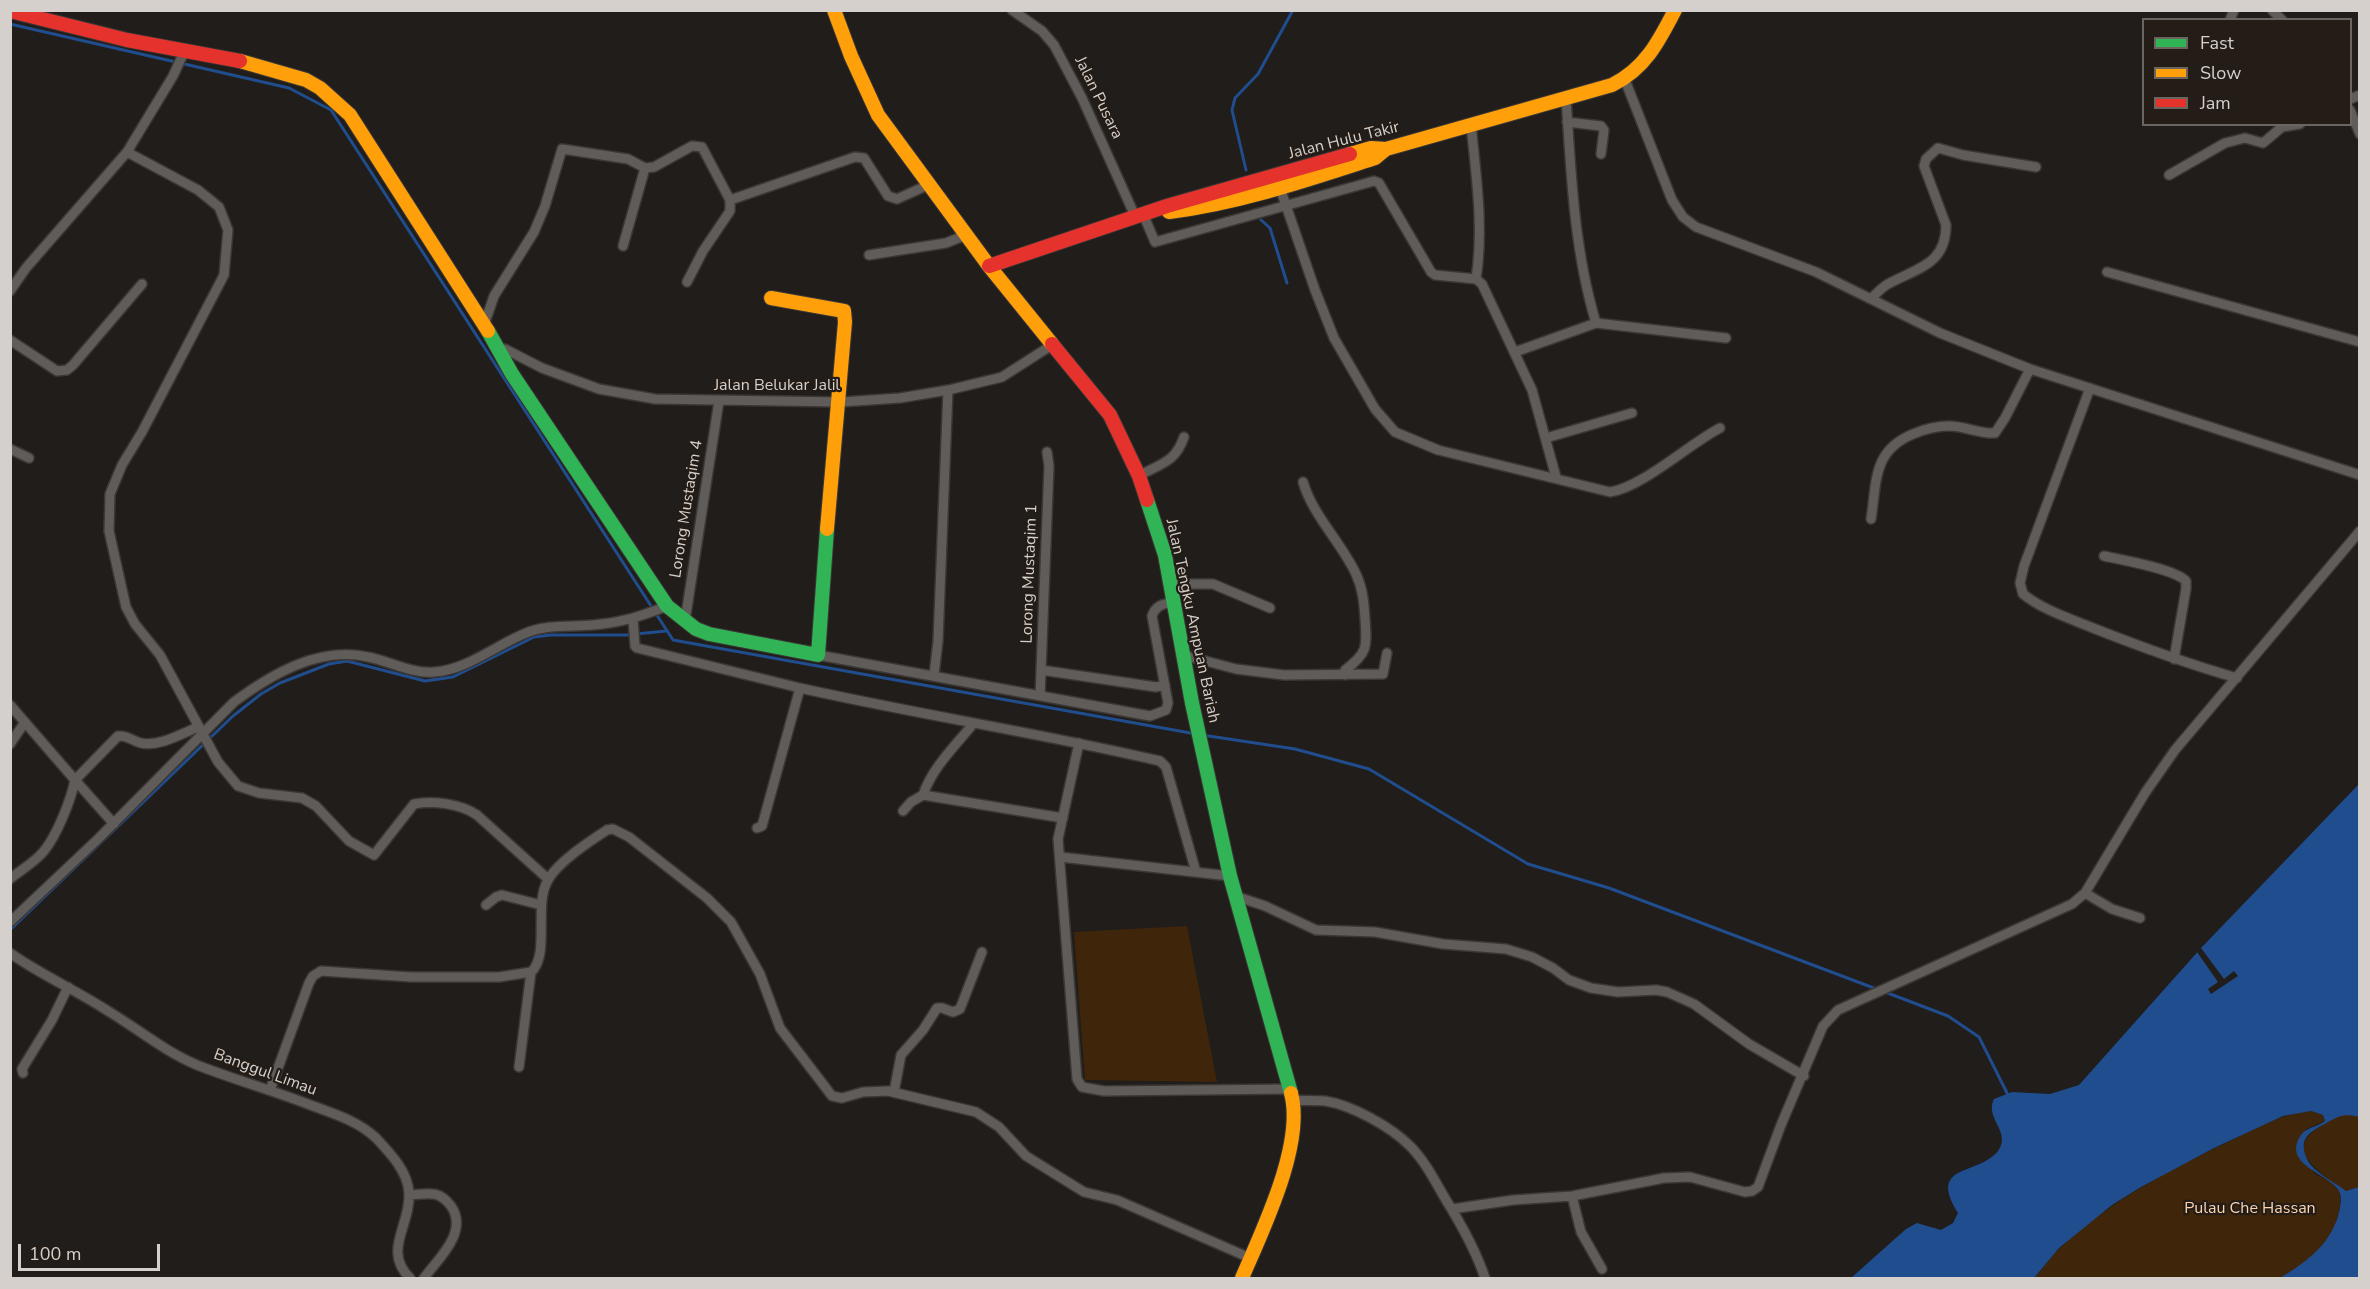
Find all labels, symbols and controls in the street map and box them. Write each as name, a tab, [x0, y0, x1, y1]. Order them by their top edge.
legend	[2142, 18, 2352, 126]
text: Fast	[2200, 31, 2234, 55]
street label: Jalan Pusara	[1070, 54, 1126, 142]
text: Slow	[2200, 61, 2241, 85]
text: Jam	[2200, 91, 2231, 115]
street label: Jalan Hulu Takir	[1287, 118, 1401, 164]
street label: Jalan Belukar Jalil	[714, 376, 840, 396]
street label: Lorong Mustaqim 4	[667, 439, 707, 579]
street label: Lorong Mustaqim 1	[1018, 504, 1042, 644]
street label: Jalan Tengku Ampuan Bariah	[1161, 517, 1223, 725]
street label: Banggul Limau	[211, 1045, 319, 1101]
park label: Pulau Che Hassan	[2184, 1199, 2316, 1219]
scale bar	[21, 1232, 164, 1270]
text: 100 m	[29, 1242, 81, 1266]

